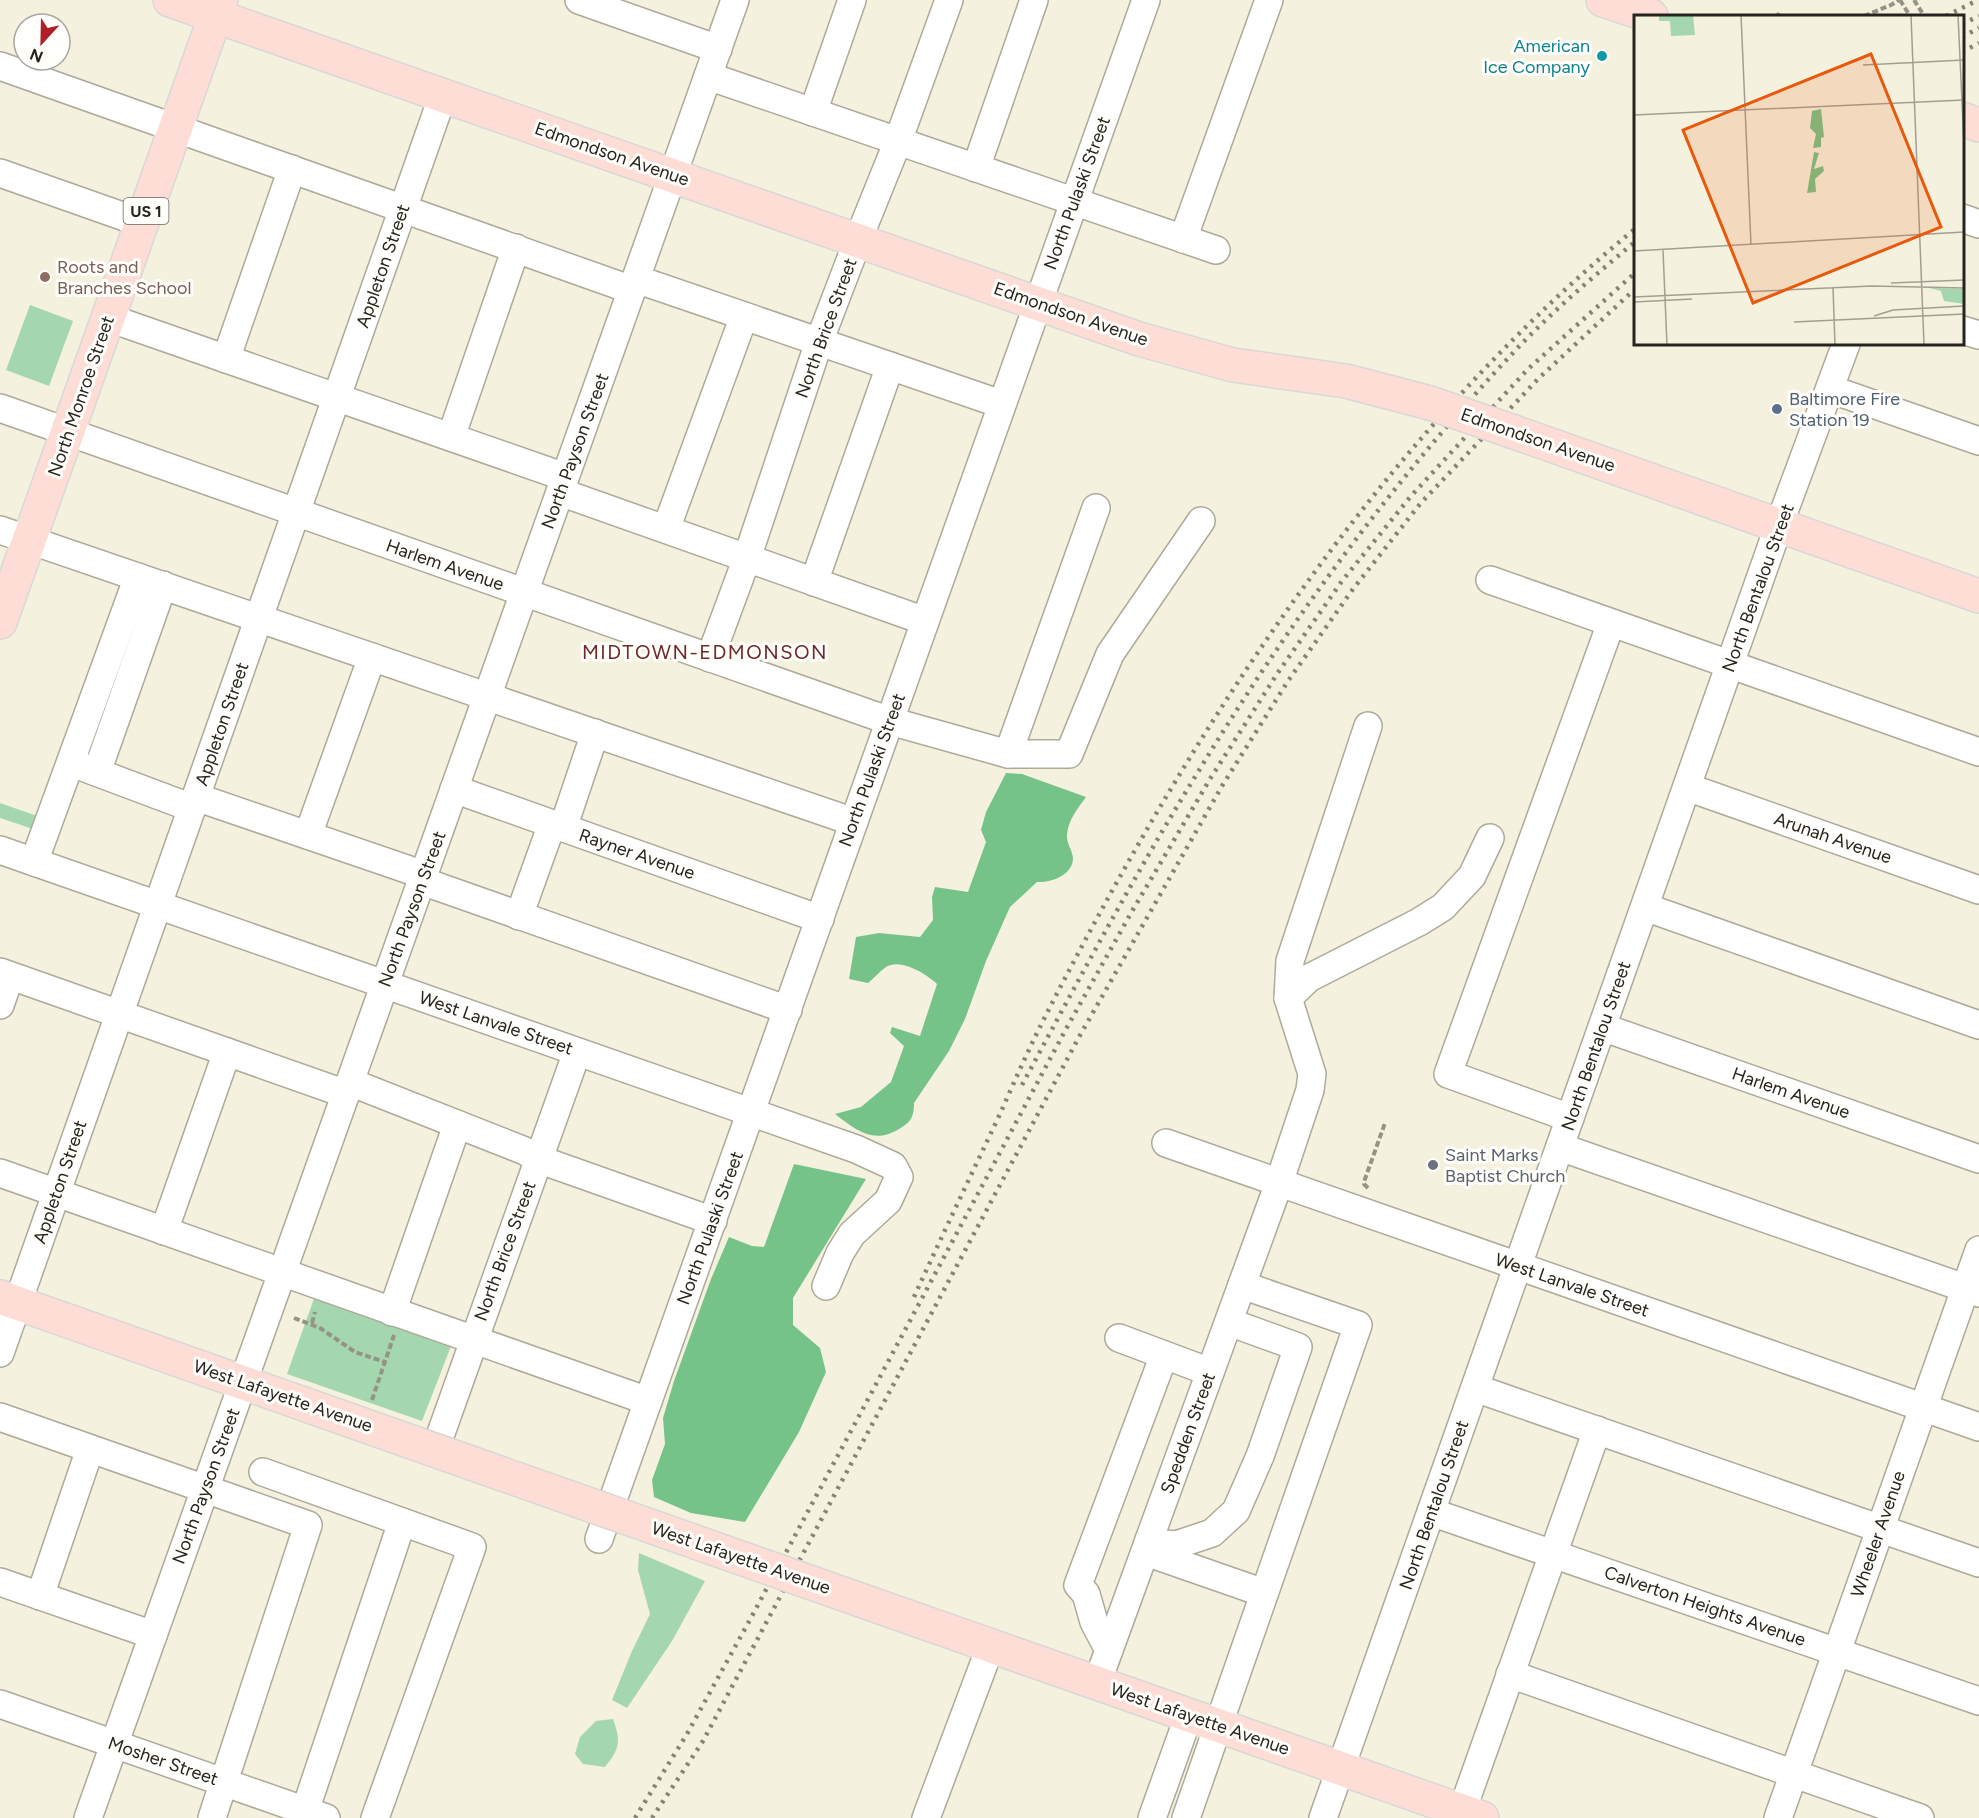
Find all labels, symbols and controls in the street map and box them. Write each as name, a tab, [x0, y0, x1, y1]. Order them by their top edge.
north arrow	[12, 12, 72, 72]
inset map	[1634, 15, 1964, 345]
place label: American Ice Company	[1483, 35, 1591, 78]
text: N	[27, 44, 46, 67]
marker: American Ice Company	[1595, 49, 1609, 63]
street label: North Pulaski Street	[1039, 113, 1115, 273]
street label: Edmondson Avenue	[532, 117, 692, 191]
road number: US 1	[124, 198, 168, 224]
street label: Appleton Street	[352, 201, 415, 331]
street label: North Brice Street	[790, 255, 862, 401]
place label: Roots and Branches School	[57, 256, 191, 299]
marker: Roots and Branches School	[38, 270, 52, 284]
street label: Edmondson Avenue	[991, 277, 1151, 351]
street label: North Monroe Street	[43, 313, 119, 479]
street label: North Payson Street	[537, 370, 613, 532]
place label: Baltimore Fire Station 19	[1789, 388, 1900, 431]
marker: Baltimore Fire Station 19	[1770, 402, 1784, 416]
street label: Edmondson Avenue	[1458, 403, 1618, 477]
street label: North Bentalou Street	[1717, 500, 1799, 675]
street label: Harlem Avenue	[383, 535, 507, 596]
district label: MIDTOWN-EDMONSON	[582, 640, 828, 664]
street label: Appleton Street	[191, 659, 254, 789]
street label: North Pulaski Street	[834, 690, 910, 850]
street label: Arunah Avenue	[1771, 808, 1895, 868]
street label: Rayner Avenue	[576, 824, 698, 884]
street label: North Payson Street	[374, 828, 450, 990]
street label: North Bentalou Street	[1557, 958, 1635, 1134]
street label: West Lanvale Street	[416, 986, 576, 1060]
street label: Harlem Avenue	[1729, 1063, 1853, 1124]
street label: Appleton Street	[29, 1117, 92, 1247]
place label: Saint Marks Baptist Church	[1445, 1144, 1565, 1187]
street label: North Pulaski Street	[672, 1148, 748, 1308]
marker: Saint Marks Baptist Church	[1426, 1158, 1440, 1172]
street label: North Brice Street	[469, 1178, 541, 1324]
street label: West Lanvale Street	[1492, 1248, 1652, 1322]
street label: West Lafayette Avenue	[191, 1355, 376, 1437]
street label: Spedden Street	[1156, 1369, 1220, 1497]
street label: North Payson Street	[168, 1405, 244, 1567]
street label: North Bentalou Street	[1395, 1417, 1473, 1593]
street label: Wheeler Avenue	[1846, 1468, 1910, 1600]
street label: West Lafayette Avenue	[649, 1517, 834, 1599]
street label: Calverton Heights Avenue	[1601, 1561, 1809, 1651]
street label: West Lafayette Avenue	[1108, 1678, 1293, 1760]
street label: Mosher Street	[105, 1732, 221, 1790]

